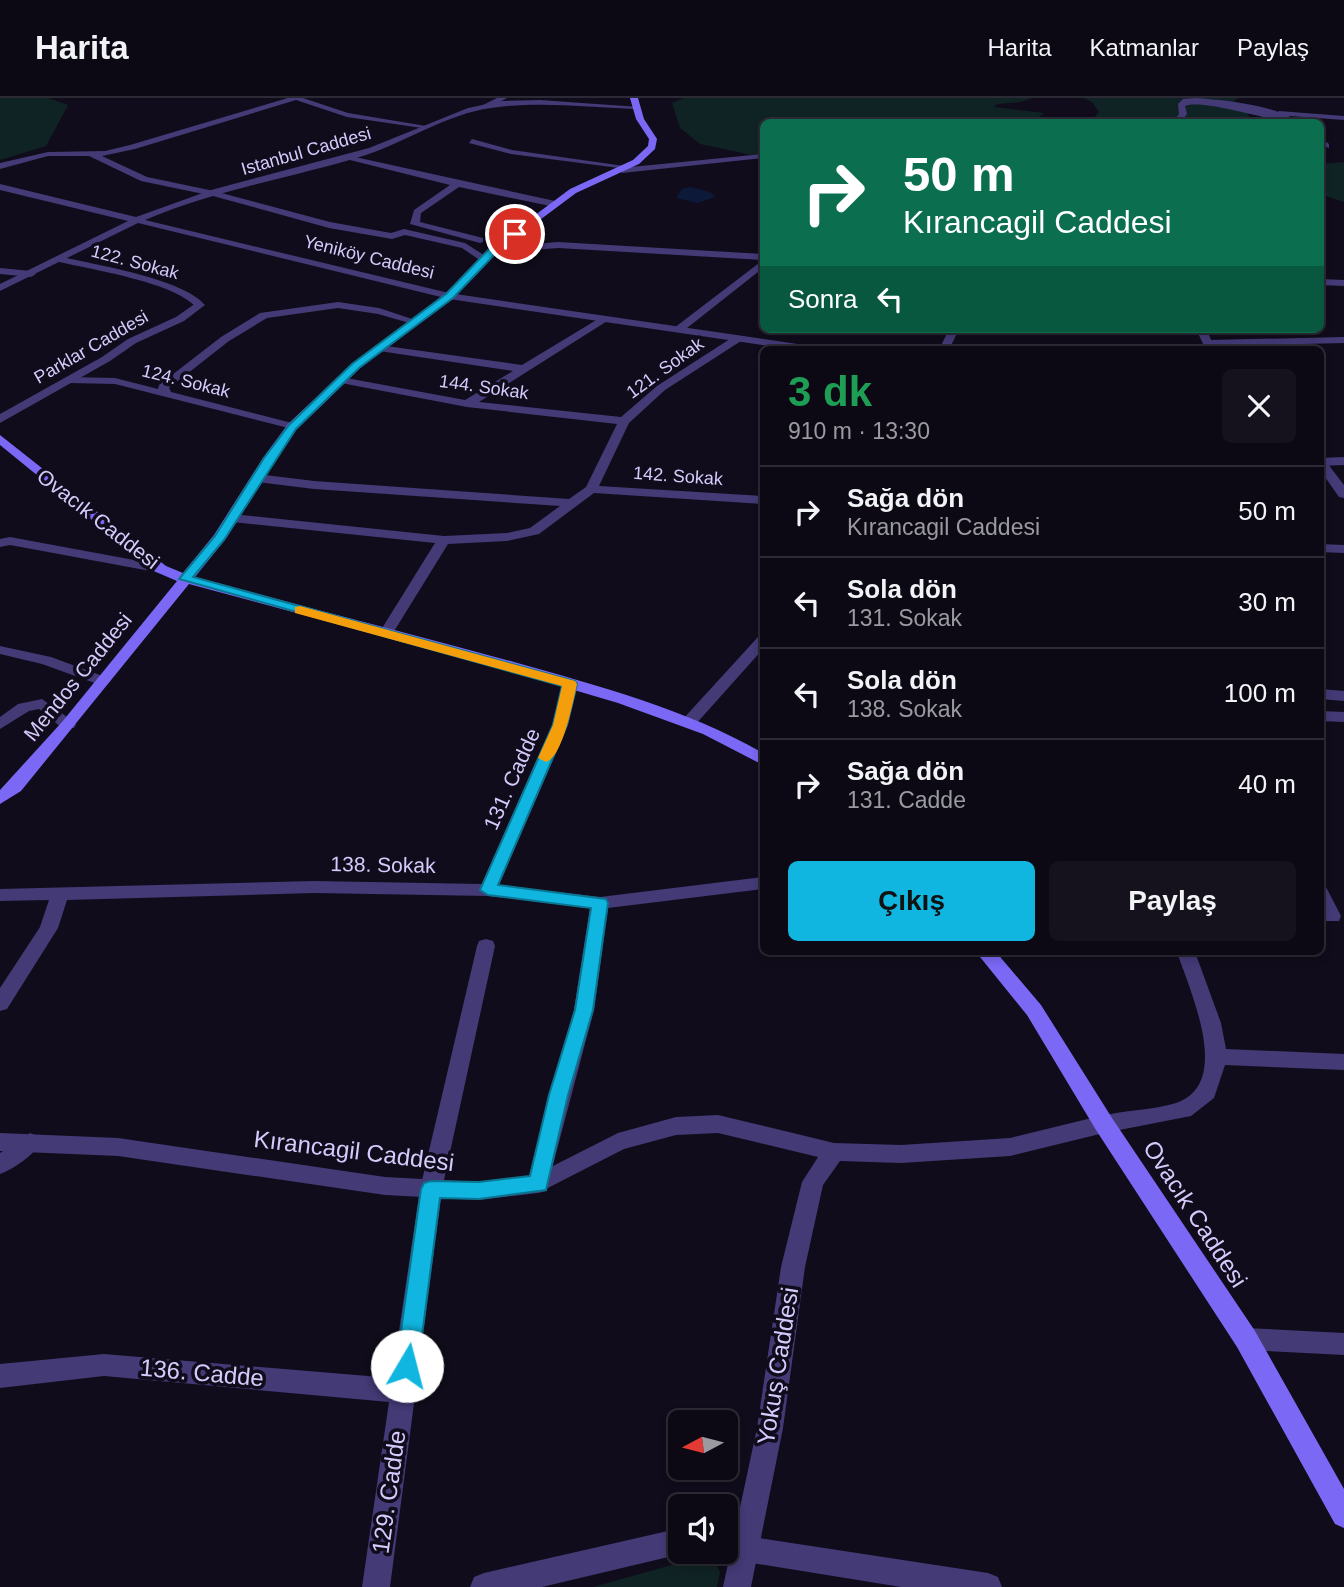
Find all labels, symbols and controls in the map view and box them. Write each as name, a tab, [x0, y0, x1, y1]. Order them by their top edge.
text: Harita	[35, 29, 129, 66]
text: Harita	[988, 34, 1052, 61]
text: Katmanlar	[1090, 34, 1199, 61]
text: Paylaş	[1237, 34, 1309, 61]
street label: Istanbul Caddesi	[239, 123, 373, 179]
icon: right	[788, 147, 879, 238]
text: 50 m	[903, 147, 1015, 201]
pin	[485, 204, 545, 264]
text: Kırancagil Caddesi	[903, 204, 1172, 240]
icon: arrive	[496, 215, 534, 253]
street label: Yeniköy Caddesi	[302, 231, 436, 283]
street label: 122. Sokak	[89, 241, 182, 284]
icon: left	[871, 280, 909, 318]
text: Sonra	[788, 284, 857, 314]
street label: Parklar Caddesi	[31, 306, 151, 388]
street label: 121. Sokak	[623, 333, 708, 403]
street label: 124. Sokak	[140, 360, 233, 402]
text: 3 dk	[788, 368, 872, 415]
button: close	[1222, 369, 1296, 443]
street label: 144. Sokak	[438, 371, 531, 403]
text: 910 m · 13:30	[788, 418, 930, 444]
street label: 142. Sokak	[632, 463, 725, 489]
street label: Ovacık Caddesi	[33, 464, 164, 573]
text: Sağa dön	[847, 483, 964, 513]
icon: right	[788, 493, 826, 531]
text: 50 m	[1238, 496, 1296, 526]
text: Kırancagil Caddesi	[847, 514, 1040, 540]
text: Sola dön	[847, 574, 957, 604]
icon: left	[788, 584, 826, 622]
text: 30 m	[1238, 587, 1296, 617]
text: 131. Sokak	[847, 605, 962, 631]
street label: Mendos Caddesi	[19, 608, 136, 745]
text: Sola dön	[847, 665, 957, 695]
icon: left	[788, 675, 826, 713]
text: 100 m	[1224, 678, 1296, 708]
text: 138. Sokak	[847, 696, 962, 722]
street label: 131. Cadde	[479, 725, 544, 833]
text: Sağa dön	[847, 756, 964, 786]
icon: right	[788, 766, 826, 804]
text: 40 m	[1238, 769, 1296, 799]
text: 131. Cadde	[847, 787, 966, 813]
street label: 138. Sokak	[330, 852, 436, 877]
button: Çıkış	[788, 861, 1035, 941]
button: Paylaş	[1049, 861, 1296, 941]
street label: Kırancagil Caddesi	[252, 1125, 456, 1176]
street label: Ovacık Caddesi	[1138, 1135, 1253, 1292]
street label: Yokuş Caddesi	[752, 1285, 803, 1447]
position arrow	[370, 1329, 444, 1403]
street label: 136. Cadde	[139, 1354, 265, 1391]
north arrow	[668, 1410, 738, 1480]
map controls	[668, 1410, 738, 1564]
street label: 129. Cadde	[366, 1429, 411, 1555]
button: sound	[668, 1494, 738, 1564]

